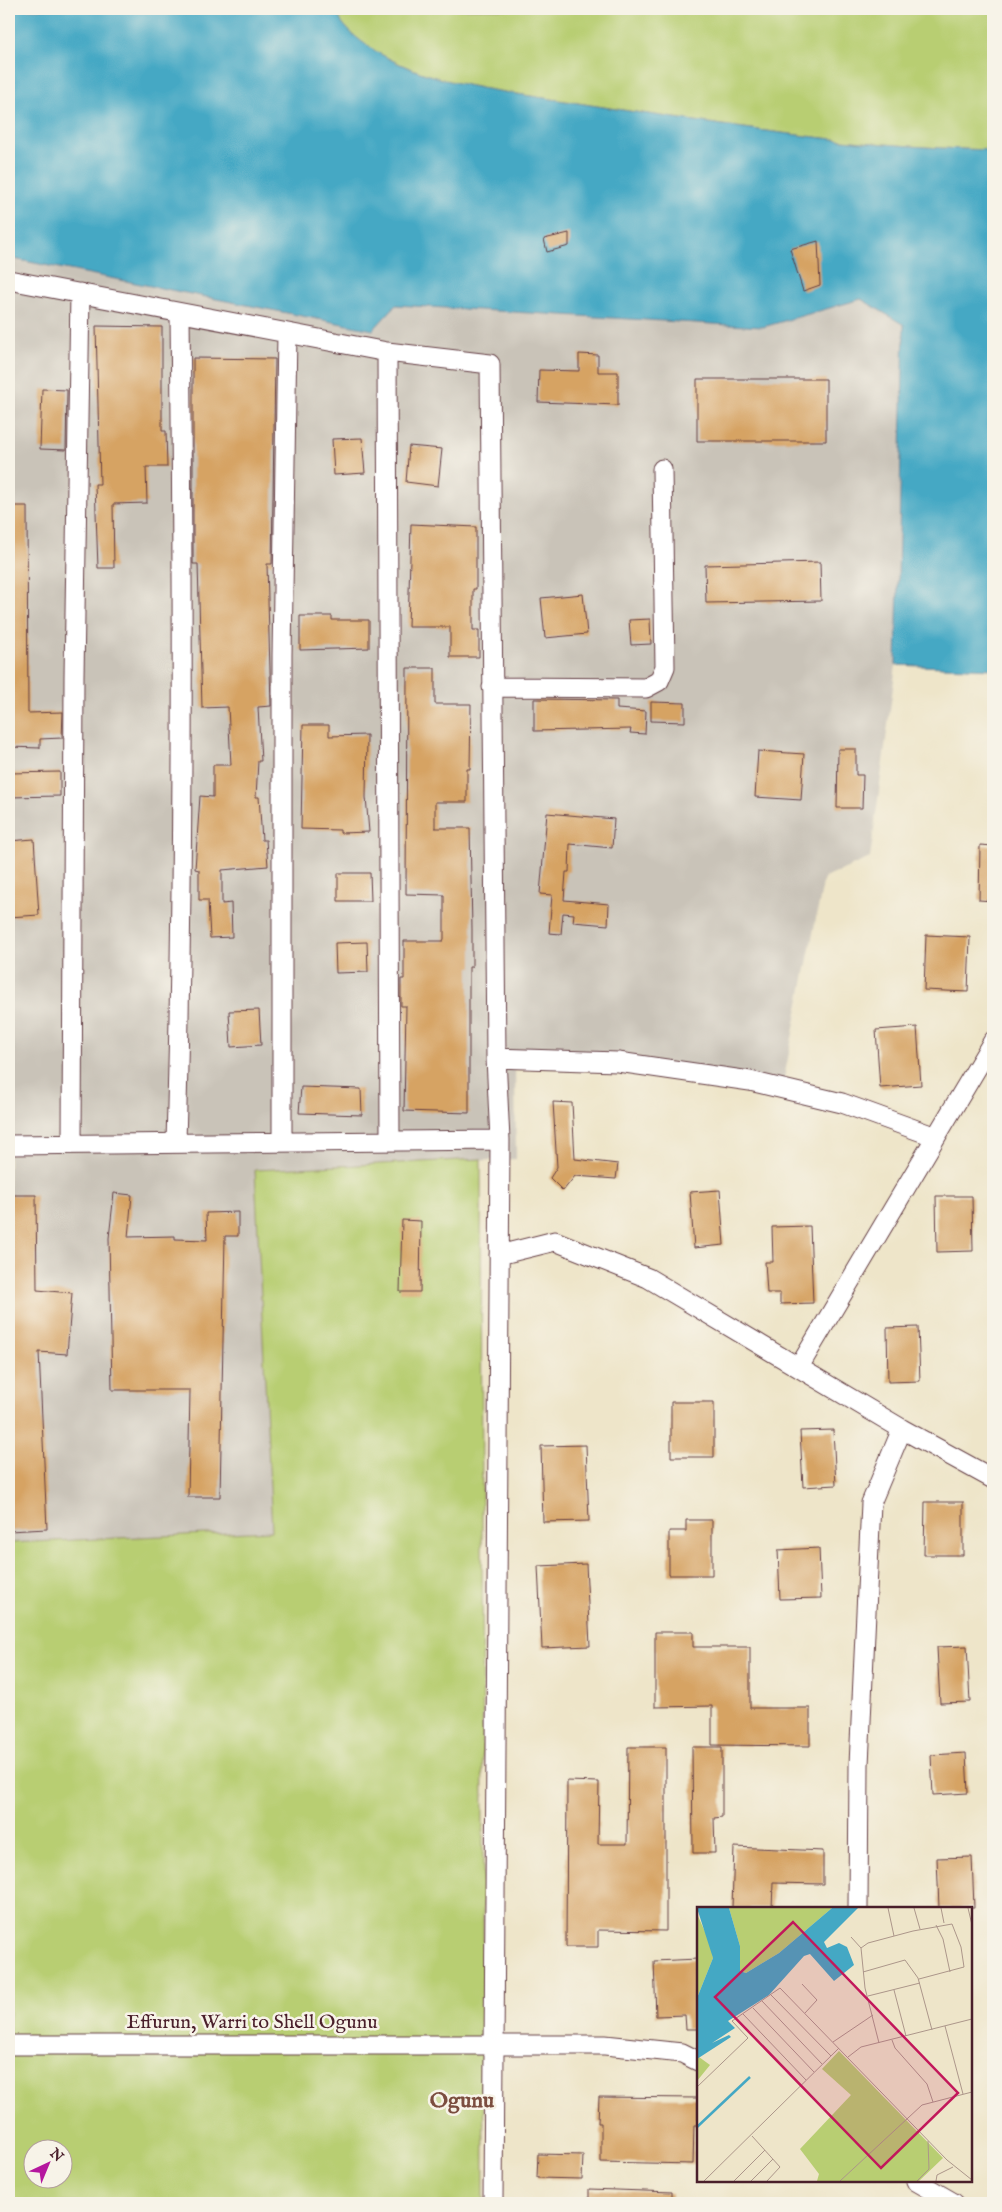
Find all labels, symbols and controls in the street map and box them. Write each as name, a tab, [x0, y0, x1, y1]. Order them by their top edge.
inset map	[697, 1907, 972, 2182]
street label: Effurun, Warri to Shell Ogunu	[126, 2010, 378, 2035]
district label: Ogunu	[430, 2087, 495, 2115]
north arrow	[22, 2140, 72, 2190]
text: N	[45, 2144, 67, 2166]

